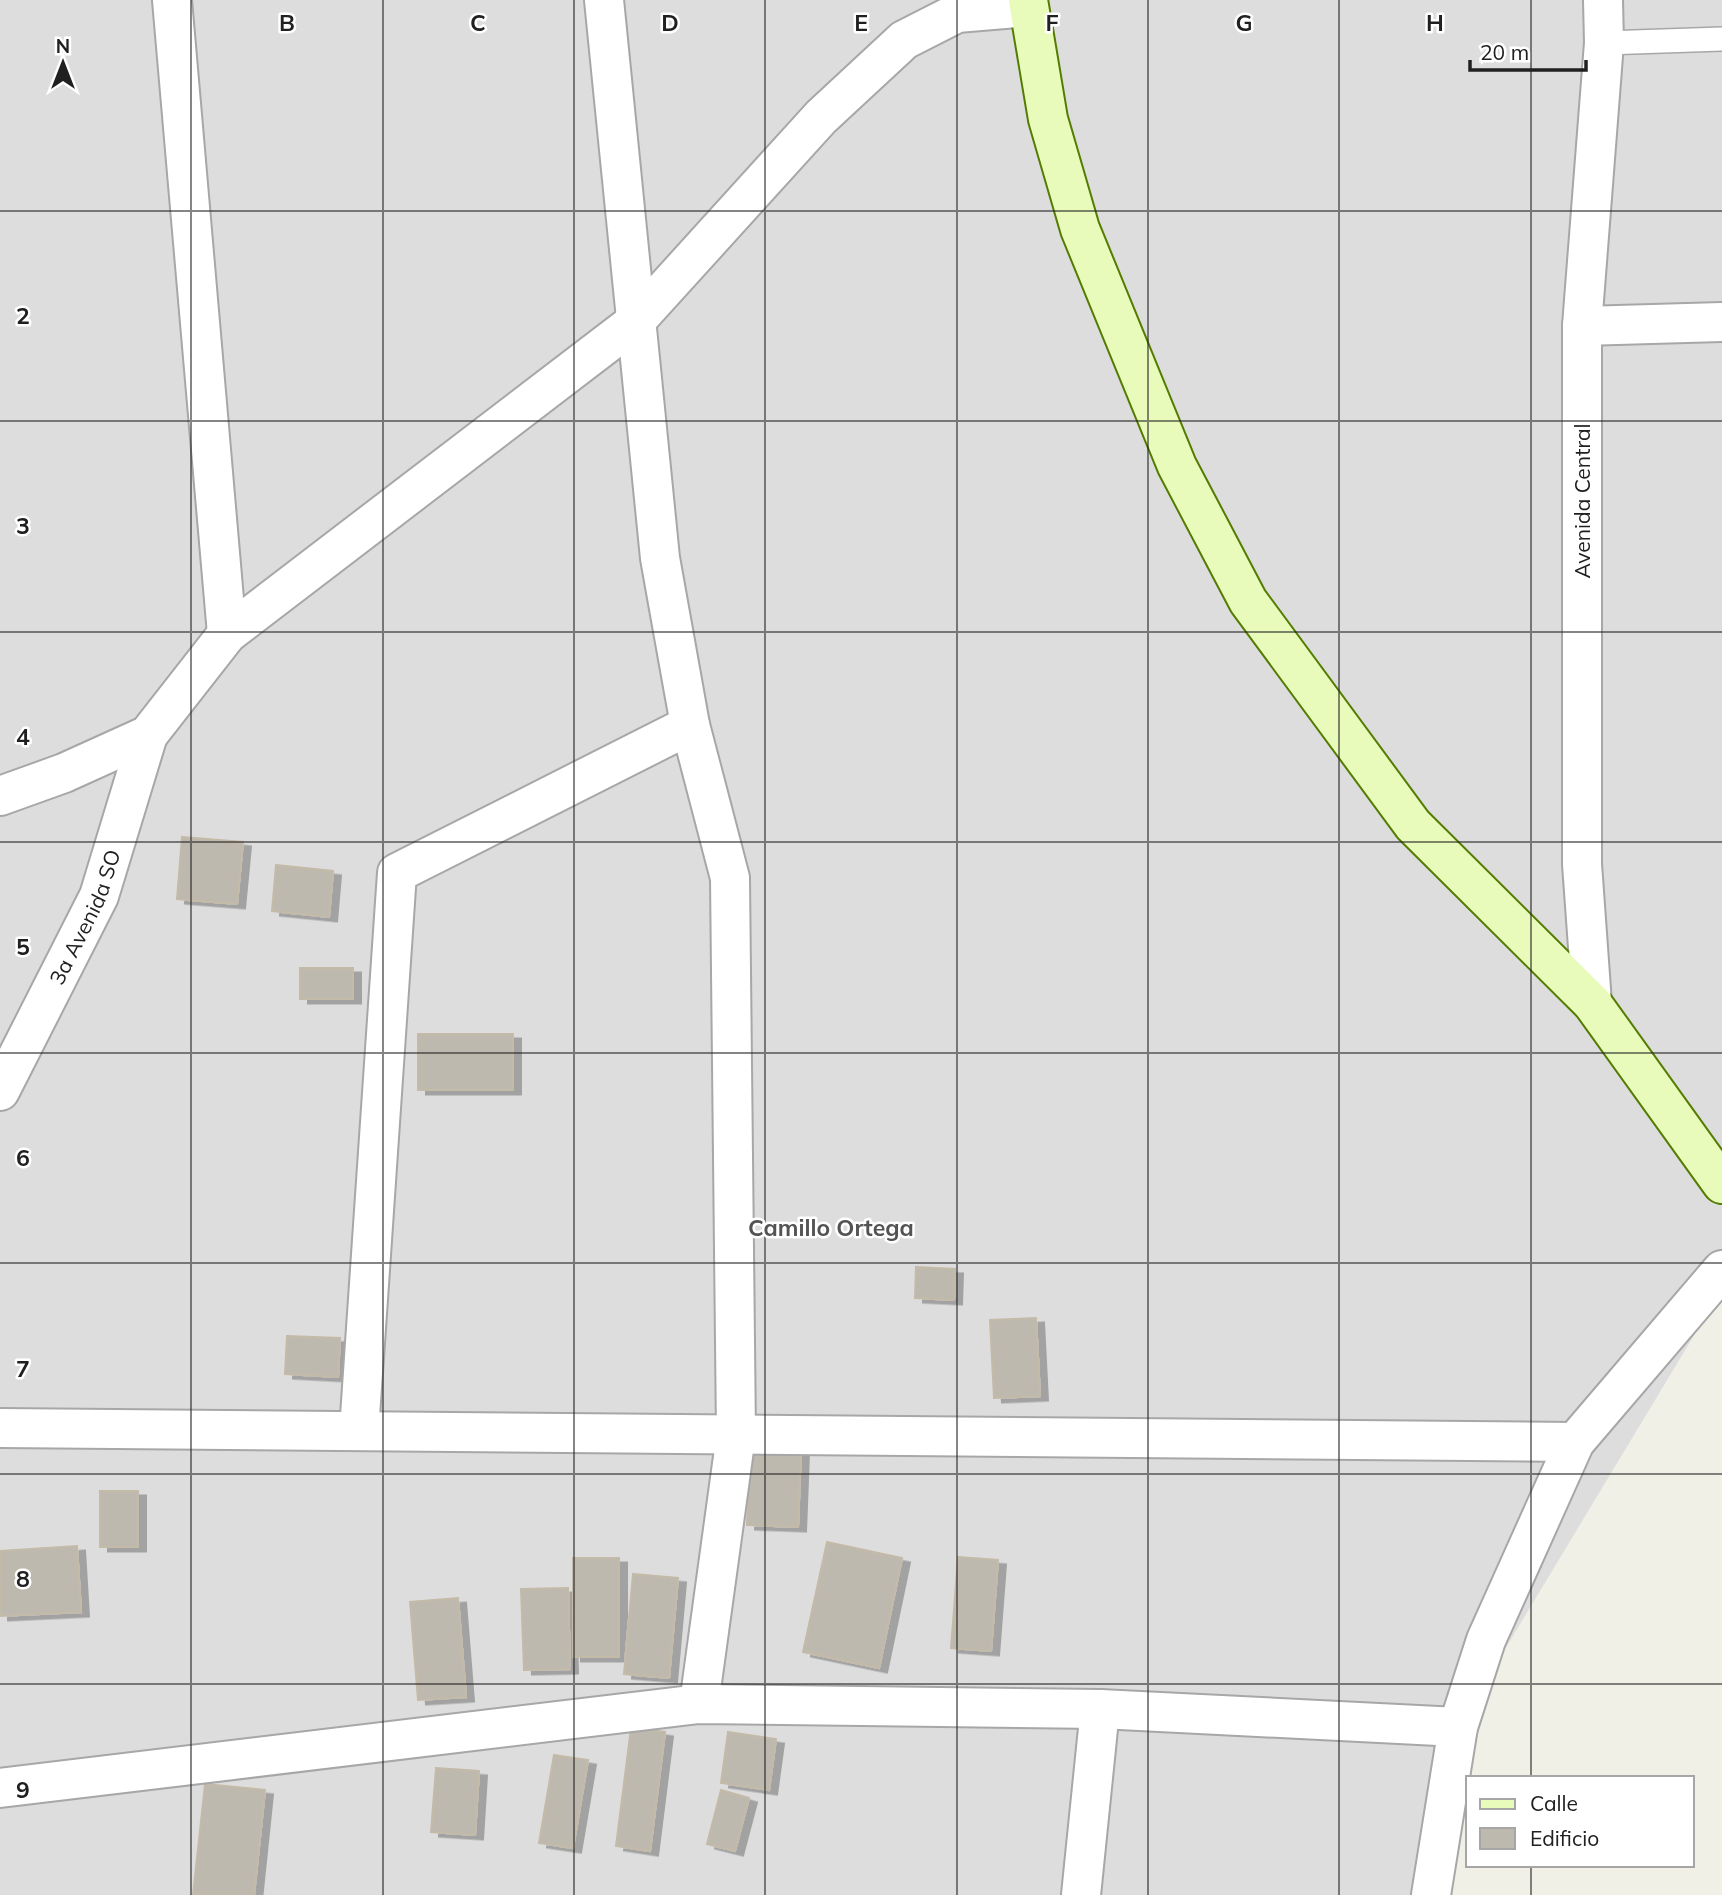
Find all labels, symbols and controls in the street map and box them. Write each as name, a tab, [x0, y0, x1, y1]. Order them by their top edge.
text: B	[279, 8, 295, 37]
text: C	[470, 8, 486, 37]
text: D	[661, 8, 679, 37]
text: E	[854, 8, 868, 37]
text: F	[1045, 8, 1059, 37]
text: G	[1235, 8, 1253, 37]
text: H	[1426, 8, 1444, 37]
north arrow	[28, 28, 98, 98]
scale bar	[1470, 28, 1586, 72]
text: N	[56, 34, 70, 58]
text: 20 m	[1480, 39, 1529, 65]
text: 2	[16, 301, 30, 330]
street label: Avenida Central	[1569, 423, 1595, 579]
text: 3	[16, 511, 30, 540]
text: 4	[16, 722, 30, 751]
street label: 3a Avenida SO	[43, 846, 125, 989]
text: 5	[16, 932, 30, 961]
text: 6	[16, 1143, 30, 1172]
district label: Camillo Ortega	[748, 1213, 914, 1242]
text: 7	[16, 1354, 30, 1383]
text: 8	[16, 1564, 30, 1593]
text: 9	[16, 1775, 30, 1804]
legend	[1466, 1776, 1694, 1867]
text: Calle	[1530, 1790, 1578, 1816]
text: Edificio	[1530, 1825, 1599, 1851]

